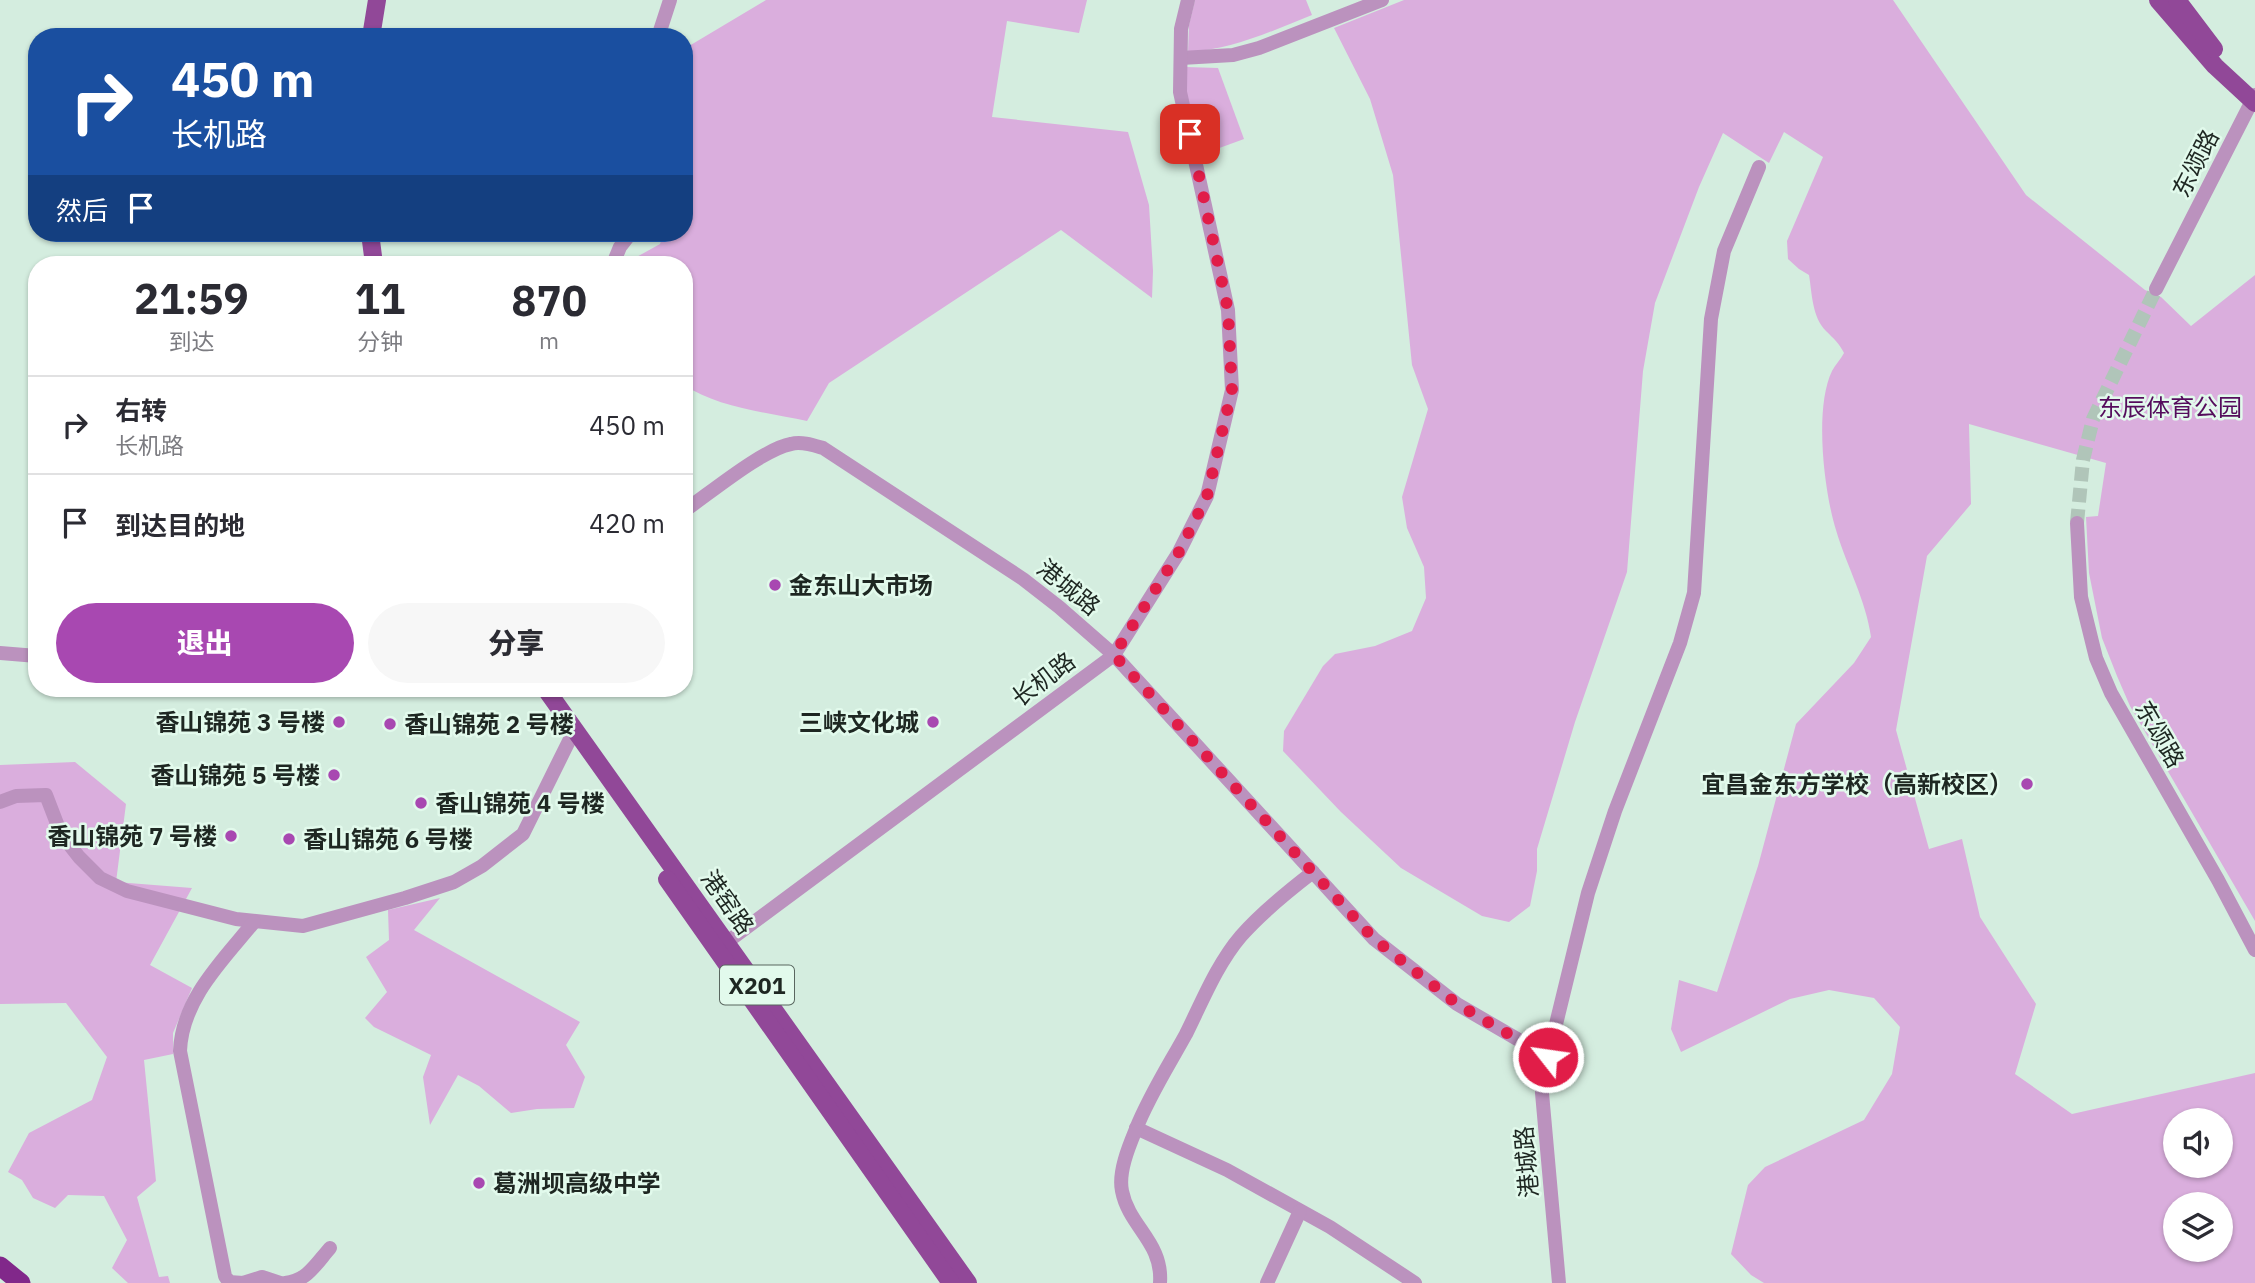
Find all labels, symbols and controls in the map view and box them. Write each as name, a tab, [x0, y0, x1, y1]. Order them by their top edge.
text: 450 m	[171, 47, 315, 110]
icon: right	[56, 56, 147, 147]
pin	[1160, 104, 1220, 164]
text: 长机路	[171, 113, 267, 155]
icon: arrive	[1171, 115, 1209, 153]
street label: 东颂路	[2164, 124, 2226, 202]
icon: arrive	[122, 189, 160, 227]
text: 然后	[56, 193, 108, 227]
text: 21:59	[134, 271, 249, 326]
text: 11	[355, 271, 405, 326]
text: 870	[511, 273, 587, 328]
text: m	[539, 325, 559, 355]
text: 到达	[168, 326, 214, 356]
text: 分钟	[357, 326, 403, 356]
park label: 东辰体育公园	[2098, 391, 2242, 423]
text: 右转	[115, 393, 167, 427]
icon: right	[56, 406, 94, 444]
text: 450 m	[589, 408, 665, 442]
text: 长机路	[115, 430, 184, 460]
icon: arrive	[56, 504, 94, 542]
text: 420 m	[589, 506, 665, 540]
text: 到达目的地	[115, 508, 245, 542]
street label: 港城路	[1031, 552, 1107, 622]
place label: 金东山大市场	[789, 569, 933, 601]
marker: 金东山大市场	[767, 577, 783, 593]
button: 退出	[56, 603, 354, 683]
button: 分享	[368, 603, 665, 683]
street label: 长机路	[1005, 645, 1081, 713]
street label: 东颂路	[2128, 695, 2192, 773]
place label: 香山锦苑 3 号楼	[155, 706, 325, 738]
place label: 三峡文化城	[799, 706, 919, 738]
place label: 香山锦苑 2 号楼	[404, 708, 574, 740]
marker: 香山锦苑 3 号楼	[331, 714, 347, 730]
marker: 三峡文化城	[925, 714, 941, 730]
marker: 香山锦苑 2 号楼	[382, 716, 398, 732]
place label: 香山锦苑 5 号楼	[150, 759, 320, 791]
marker: 香山锦苑 5 号楼	[326, 767, 342, 783]
place label: 宜昌金东方学校（高新校区）	[1701, 768, 2013, 800]
marker: 宜昌金东方学校（高新校区）	[2019, 776, 2035, 792]
place label: 香山锦苑 4 号楼	[435, 787, 605, 819]
marker: 香山锦苑 4 号楼	[413, 795, 429, 811]
place label: 香山锦苑 7 号楼	[47, 820, 217, 852]
place label: 香山锦苑 6 号楼	[303, 823, 473, 855]
marker: 香山锦苑 7 号楼	[223, 828, 239, 844]
marker: 香山锦苑 6 号楼	[281, 831, 297, 847]
street label: 港窑路	[694, 863, 762, 941]
road number: X201	[720, 966, 794, 1004]
position arrow	[1511, 1020, 1585, 1094]
map controls	[2163, 1108, 2233, 1262]
button: sound	[2163, 1108, 2233, 1178]
street label: 港城路	[1507, 1125, 1545, 1199]
place label: 葛洲坝高级中学	[493, 1167, 661, 1199]
marker: 葛洲坝高级中学	[471, 1175, 487, 1191]
button: layers	[2163, 1192, 2233, 1262]

